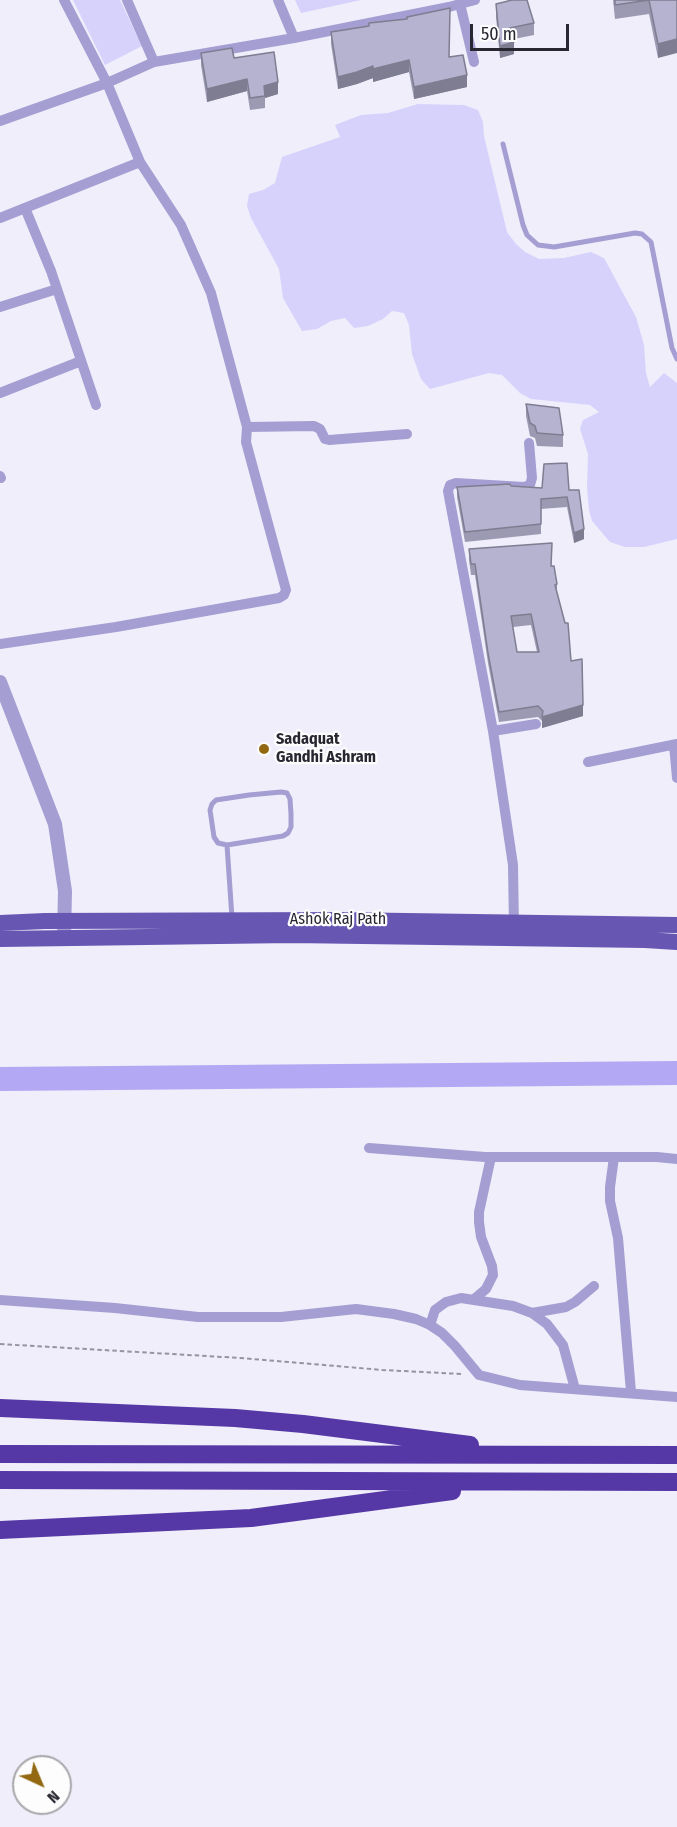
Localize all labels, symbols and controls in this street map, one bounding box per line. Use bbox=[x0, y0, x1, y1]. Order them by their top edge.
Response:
scale bar bbox=[473, 12, 572, 50]
text: 50 m bbox=[481, 23, 517, 45]
place label: Sadaquat Gandhi Ashram bbox=[276, 730, 376, 768]
marker: Sadaquat Gandhi Ashram bbox=[257, 742, 271, 756]
street label: Ashok Raj Path bbox=[290, 910, 386, 930]
north arrow bbox=[12, 1755, 72, 1815]
text: N bbox=[43, 1787, 64, 1807]

